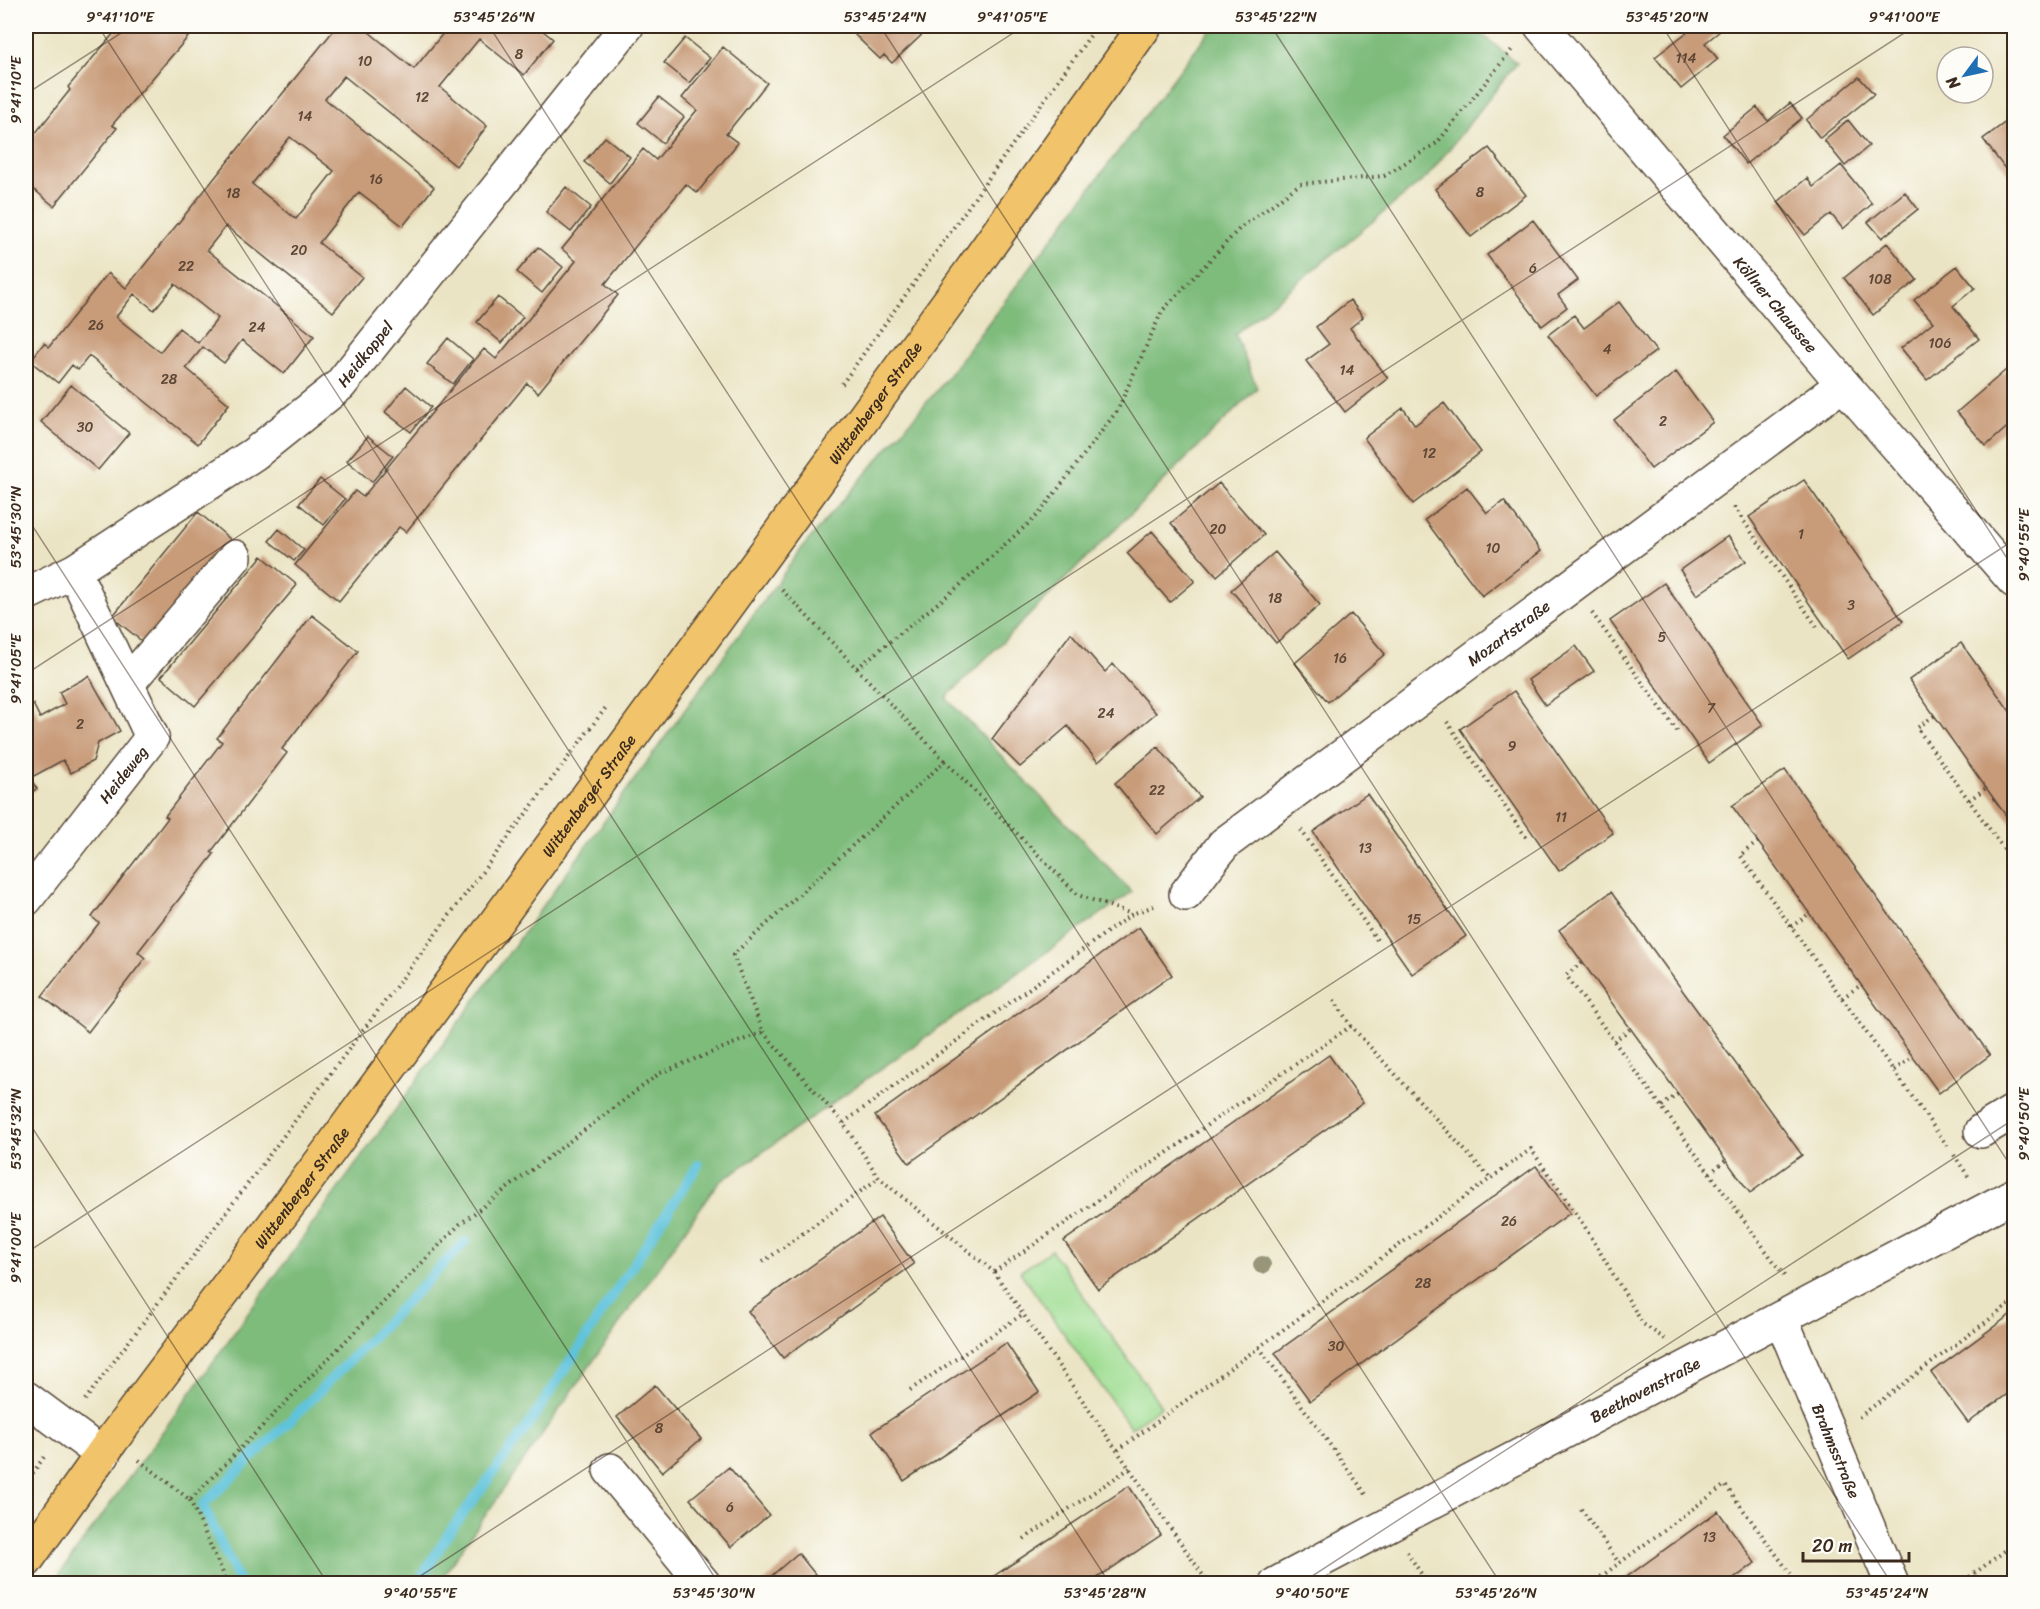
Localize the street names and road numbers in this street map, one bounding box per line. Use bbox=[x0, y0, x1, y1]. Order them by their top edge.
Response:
street label: Köllner Chaussee bbox=[1726, 249, 1826, 359]
street label: Heidkoppel bbox=[329, 314, 401, 394]
street label: Wittenberger Straße bbox=[820, 335, 930, 471]
street label: Mozartstraße bbox=[1460, 592, 1556, 674]
street label: Wittenberger Straße bbox=[533, 727, 643, 863]
street label: Heideweg bbox=[91, 739, 155, 810]
street label: Wittenberger Straße bbox=[246, 1120, 357, 1255]
street label: Beethovenstraße bbox=[1584, 1348, 1706, 1431]
street label: Brahmsstraße bbox=[1804, 1399, 1869, 1503]

